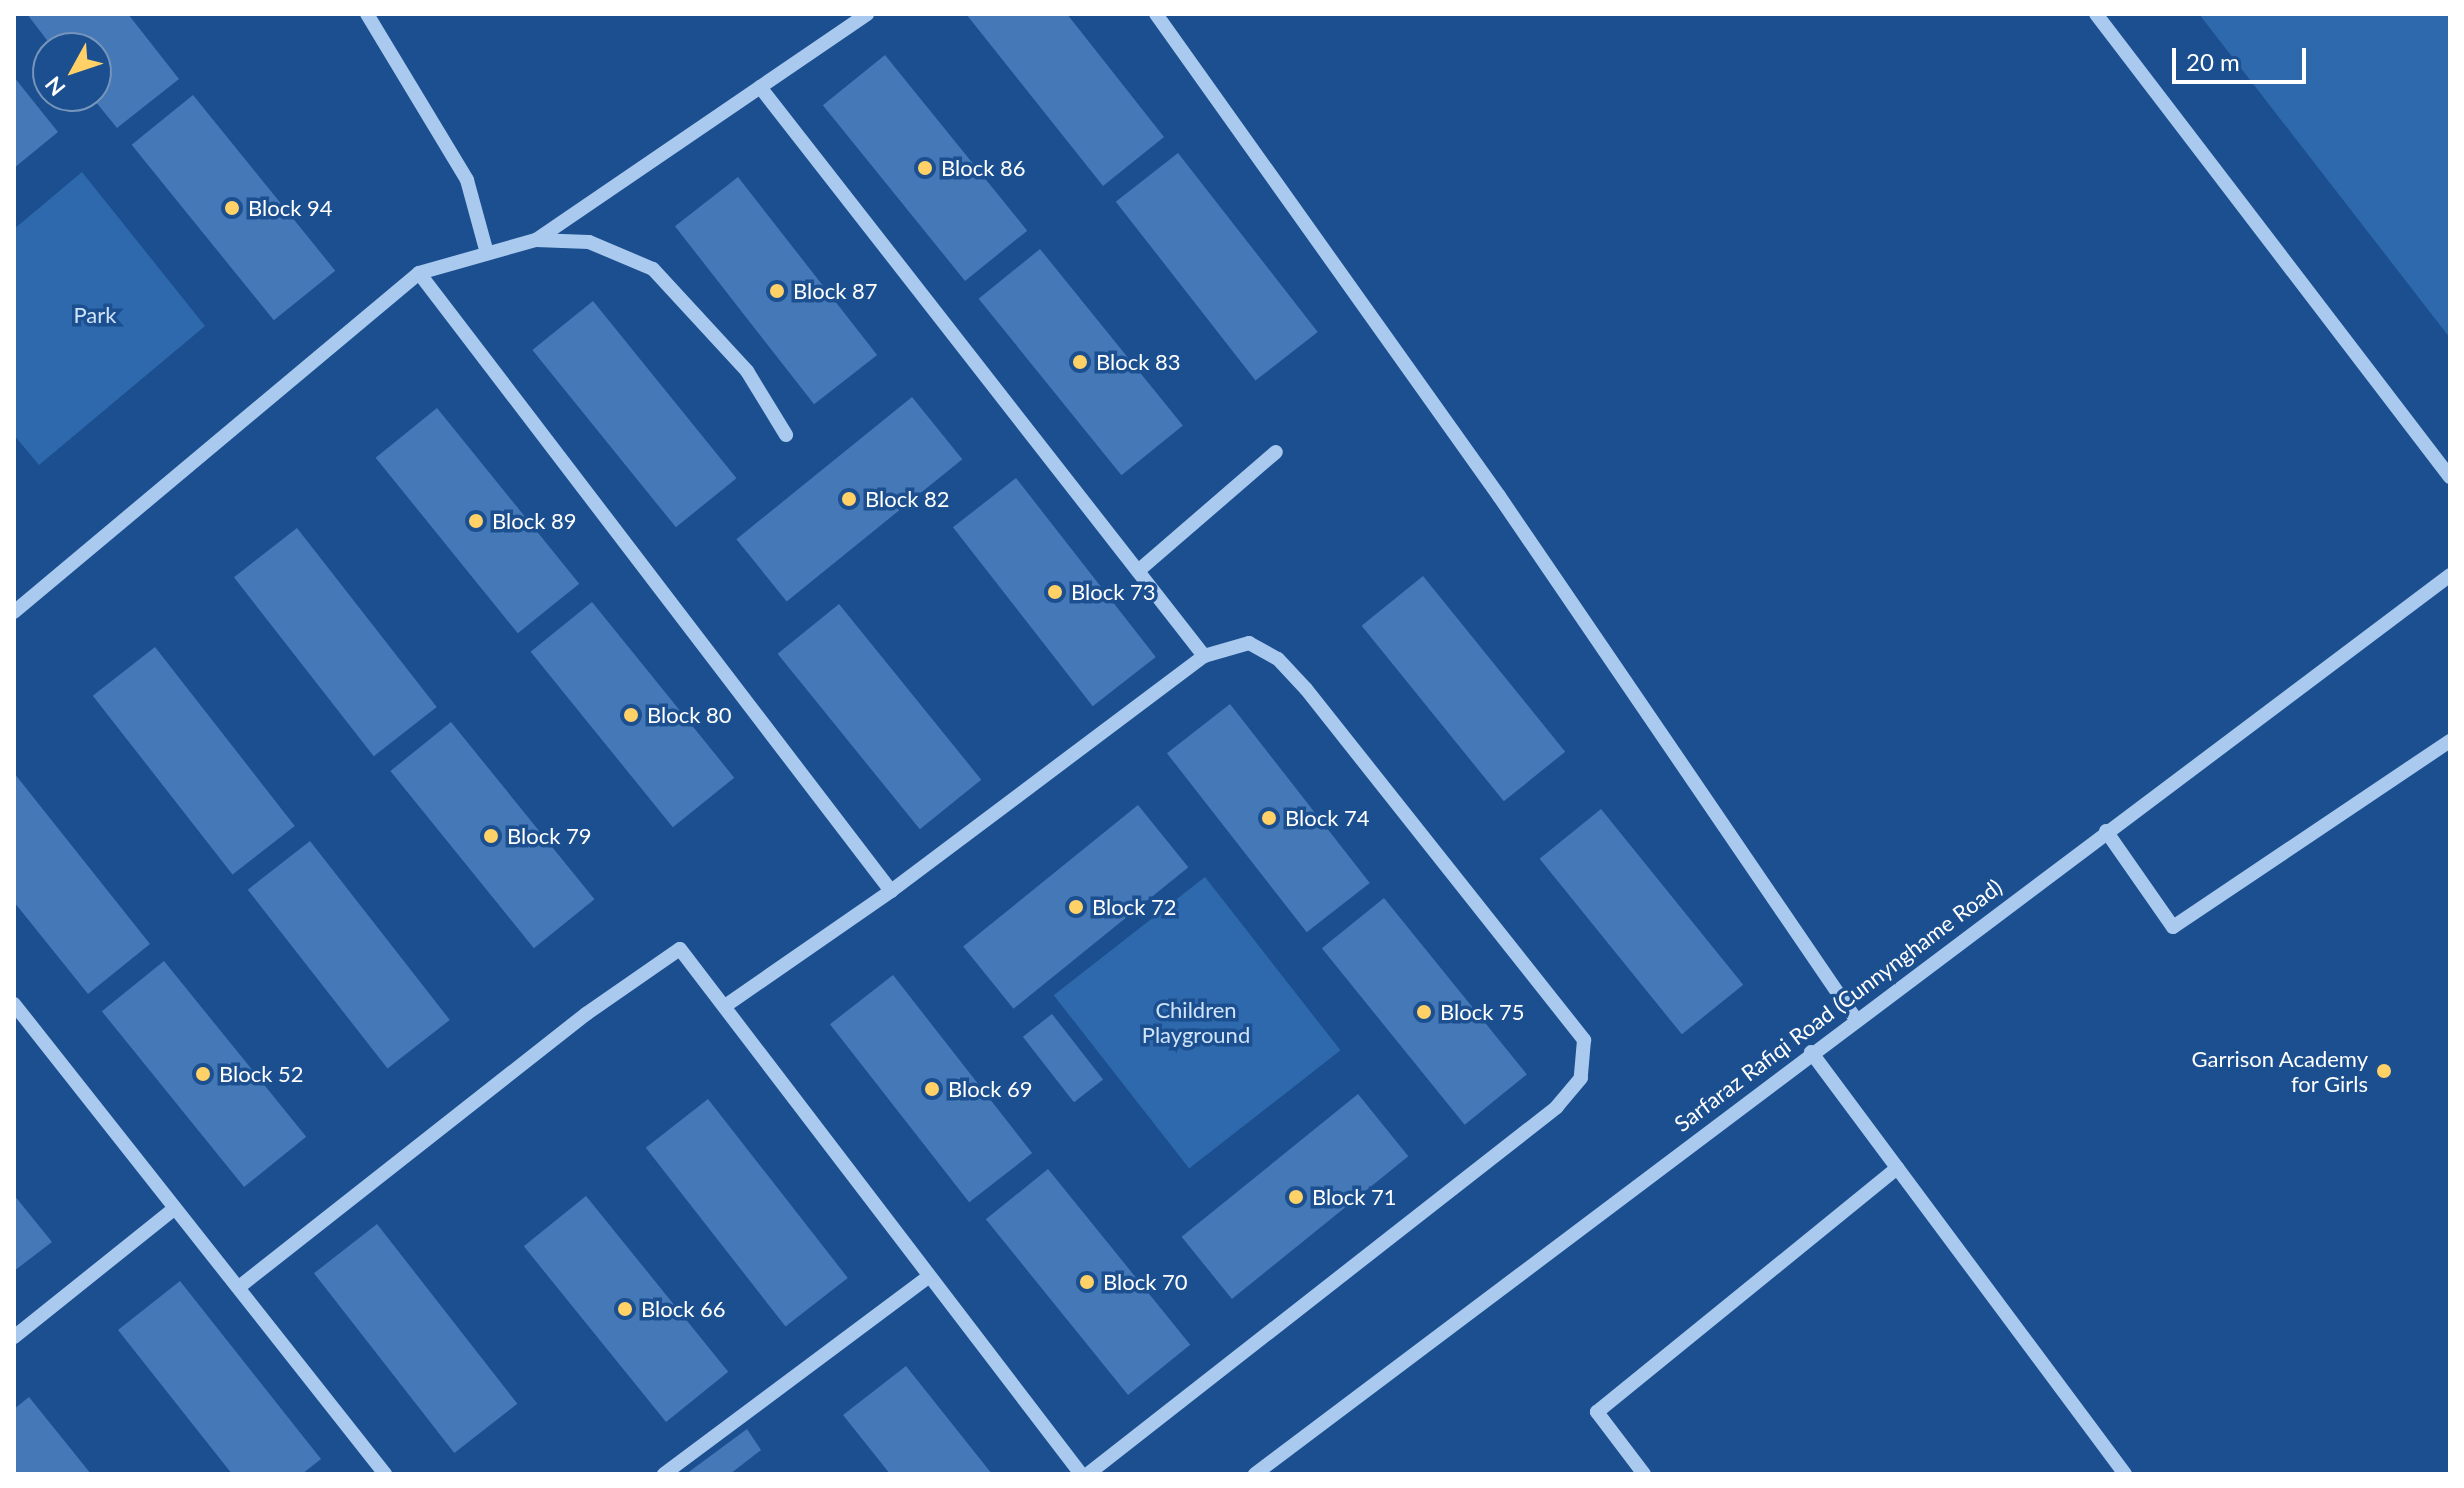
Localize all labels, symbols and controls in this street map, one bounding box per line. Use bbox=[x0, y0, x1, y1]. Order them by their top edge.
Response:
north arrow bbox=[32, 32, 112, 112]
scale bar bbox=[2176, 32, 2310, 82]
text: 20 m bbox=[2186, 47, 2240, 76]
text: N bbox=[39, 71, 71, 102]
place label: Block 86 bbox=[941, 155, 1026, 181]
marker: Block 86 bbox=[916, 159, 934, 177]
place label: Block 94 bbox=[248, 195, 333, 221]
marker: Block 94 bbox=[223, 199, 241, 217]
place label: Block 87 bbox=[793, 278, 878, 304]
marker: Block 87 bbox=[768, 282, 786, 300]
park label: Park bbox=[74, 302, 116, 328]
place label: Block 83 bbox=[1096, 349, 1181, 375]
marker: Block 83 bbox=[1071, 353, 1089, 371]
place label: Block 82 bbox=[865, 486, 950, 512]
marker: Block 82 bbox=[840, 490, 858, 508]
place label: Block 89 bbox=[492, 508, 577, 534]
marker: Block 89 bbox=[467, 512, 485, 530]
place label: Block 73 bbox=[1071, 579, 1156, 605]
marker: Block 73 bbox=[1046, 583, 1064, 601]
place label: Block 80 bbox=[647, 702, 732, 728]
marker: Block 80 bbox=[622, 706, 640, 724]
place label: Block 74 bbox=[1285, 805, 1370, 831]
marker: Block 74 bbox=[1260, 809, 1278, 827]
place label: Block 79 bbox=[507, 823, 592, 849]
marker: Block 79 bbox=[482, 827, 500, 845]
street label: Sarfaraz Rafiqi Road (Cunnynghame Road) bbox=[1669, 873, 2007, 1137]
place label: Block 72 bbox=[1092, 894, 1177, 920]
marker: Block 72 bbox=[1067, 898, 1085, 916]
park label: Children Playground bbox=[1142, 996, 1250, 1048]
place label: Block 75 bbox=[1440, 999, 1525, 1025]
marker: Block 75 bbox=[1415, 1003, 1433, 1021]
place label: Garrison Academy for Girls bbox=[2191, 1045, 2368, 1096]
place label: Block 52 bbox=[219, 1061, 304, 1087]
marker: Garrison Academy for Girls bbox=[2375, 1062, 2393, 1080]
marker: Block 52 bbox=[194, 1065, 212, 1083]
place label: Block 69 bbox=[948, 1076, 1033, 1102]
marker: Block 69 bbox=[923, 1080, 941, 1098]
place label: Block 71 bbox=[1312, 1184, 1397, 1210]
marker: Block 71 bbox=[1287, 1188, 1305, 1206]
place label: Block 70 bbox=[1103, 1269, 1188, 1295]
marker: Block 70 bbox=[1078, 1273, 1096, 1291]
place label: Block 66 bbox=[641, 1296, 726, 1322]
marker: Block 66 bbox=[616, 1300, 634, 1318]

